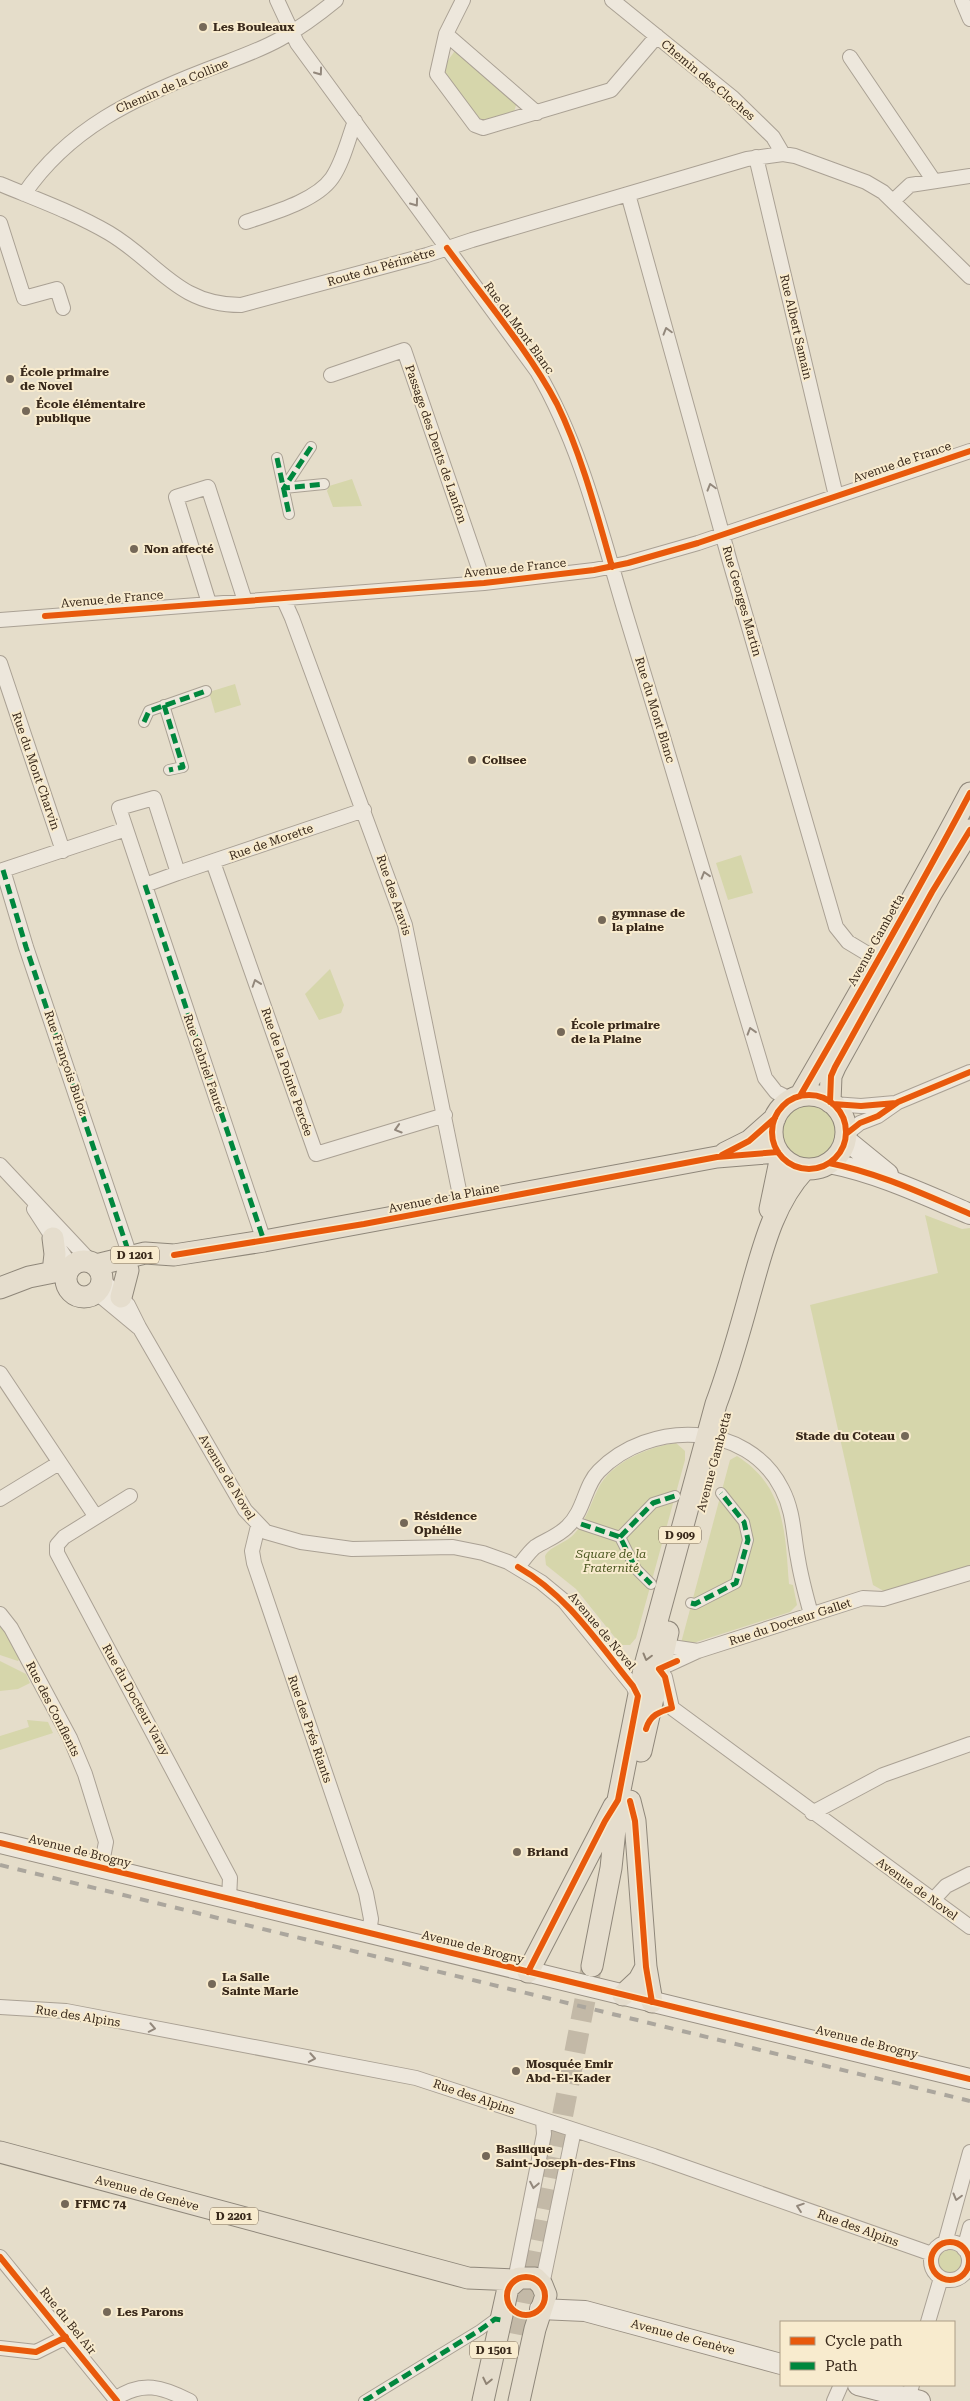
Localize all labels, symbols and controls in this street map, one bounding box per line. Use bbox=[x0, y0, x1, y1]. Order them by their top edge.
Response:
place label: Les Bouleaux bbox=[213, 20, 294, 34]
marker: Les Bouleaux bbox=[197, 21, 209, 33]
street label: Chemin des Cloches bbox=[658, 37, 758, 123]
street label: Chemin de la Colline bbox=[114, 56, 231, 116]
one-way arrow bbox=[313, 66, 322, 76]
one-way arrow bbox=[409, 197, 418, 207]
street label: Route du Périmètre bbox=[326, 245, 437, 289]
street label: Rue Albert Samain bbox=[777, 273, 815, 381]
street label: Rue du Mont Blanc bbox=[481, 279, 557, 377]
one-way arrow bbox=[662, 327, 673, 335]
street label: Passage des Dents de Lanfon bbox=[402, 363, 470, 525]
place label: École primaire de Novel bbox=[20, 365, 109, 393]
marker: École primaire de Novel bbox=[4, 373, 16, 385]
place label: École élémentaire publique bbox=[36, 397, 145, 425]
marker: École élémentaire publique bbox=[20, 405, 32, 417]
street label: Avenue de France bbox=[851, 439, 953, 485]
one-way arrow bbox=[706, 484, 716, 492]
place label: Non affecté bbox=[144, 542, 214, 556]
marker: Non affecté bbox=[128, 543, 140, 555]
street label: Rue Georges Martin bbox=[720, 544, 765, 658]
street label: Avenue de France bbox=[463, 556, 567, 580]
street label: Avenue de France bbox=[60, 588, 164, 610]
street label: Rue du Mont Blanc bbox=[632, 655, 678, 765]
street label: Rue du Mont Charvin bbox=[9, 710, 63, 832]
place label: Colisee bbox=[482, 753, 527, 767]
marker: Colisee bbox=[466, 754, 478, 766]
street label: Rue de Morette bbox=[227, 821, 315, 863]
street label: Rue des Aravis bbox=[374, 853, 414, 937]
one-way arrow bbox=[700, 872, 710, 880]
street label: Avenue Gambetta bbox=[845, 891, 907, 988]
place label: gymnase de la plaine bbox=[611, 906, 685, 934]
marker: gymnase de la plaine bbox=[596, 914, 608, 926]
one-way arrow bbox=[251, 979, 261, 988]
street label: Rue de la Pointe Percée bbox=[258, 1006, 316, 1138]
street label: Rue François Buloz bbox=[41, 1009, 91, 1118]
street label: Rue Gabriel Fauré bbox=[181, 1012, 227, 1114]
place label: École primaire de la Plaine bbox=[571, 1018, 660, 1046]
marker: École primaire de la Plaine bbox=[555, 1026, 567, 1038]
one-way arrow bbox=[747, 1027, 757, 1035]
one-way arrow bbox=[394, 1124, 403, 1134]
street label: Avenue de la Plaine bbox=[387, 1180, 501, 1216]
road number: D 1201 bbox=[111, 1246, 159, 1264]
street label: Avenue Gambetta bbox=[694, 1410, 734, 1513]
place label: Stade du Coteau bbox=[796, 1429, 895, 1443]
marker: Stade du Coteau bbox=[899, 1430, 911, 1442]
street label: Avenue de Novel bbox=[196, 1432, 258, 1522]
place label: Résidence Ophélie bbox=[414, 1509, 477, 1537]
marker: Résidence Ophélie bbox=[398, 1517, 410, 1529]
road number: D 909 bbox=[659, 1526, 701, 1544]
park label: Square de la Fraternité bbox=[575, 1547, 646, 1575]
street label: Avenue de Novel bbox=[566, 1589, 639, 1673]
street label: Rue du Docteur Gallet bbox=[727, 1595, 853, 1648]
street label: Rue du Docteur Varay bbox=[99, 1642, 173, 1759]
one-way arrow bbox=[642, 1653, 653, 1661]
street label: Rue des Conflents bbox=[23, 1659, 83, 1759]
street label: Rue des Prés Riants bbox=[285, 1673, 335, 1785]
street label: Avenue de Brogny bbox=[27, 1831, 134, 1871]
place label: Briand bbox=[527, 1845, 568, 1859]
marker: Briand bbox=[511, 1846, 523, 1858]
street label: Avenue de Novel bbox=[874, 1855, 961, 1923]
street label: Avenue de Brogny bbox=[420, 1927, 527, 1967]
place label: La Salle Sainte Marie bbox=[222, 1970, 299, 1998]
marker: La Salle Sainte Marie bbox=[206, 1978, 218, 1990]
street label: Rue des Alpins bbox=[35, 2002, 122, 2030]
one-way arrow bbox=[148, 2022, 156, 2033]
street label: Avenue de Brogny bbox=[814, 2022, 921, 2062]
one-way arrow bbox=[307, 2053, 316, 2063]
place label: Mosquée Emir Abd-El-Kader bbox=[526, 2057, 614, 2085]
marker: Mosquée Emir Abd-El-Kader bbox=[510, 2065, 522, 2077]
street label: Rue des Alpins bbox=[431, 2076, 517, 2118]
place label: Basilique Saint-Joseph-des-Fins bbox=[496, 2142, 635, 2170]
marker: Basilique Saint-Joseph-des-Fins bbox=[480, 2150, 492, 2162]
street label: Avenue de Genève bbox=[93, 2172, 201, 2214]
one-way arrow bbox=[529, 2181, 540, 2190]
one-way arrow bbox=[953, 2193, 963, 2201]
place label: FFMC 74 bbox=[75, 2197, 127, 2211]
marker: FFMC 74 bbox=[59, 2198, 71, 2210]
one-way arrow bbox=[796, 2203, 805, 2213]
street label: Rue des Alpins bbox=[815, 2207, 901, 2249]
road number: D 2201 bbox=[210, 2208, 258, 2224]
street label: Rue du Bel Air bbox=[37, 2285, 99, 2357]
place label: Les Parons bbox=[117, 2305, 184, 2319]
marker: Les Parons bbox=[101, 2306, 113, 2318]
street label: Avenue de Genève bbox=[629, 2316, 737, 2358]
legend bbox=[780, 2321, 955, 2386]
text: Cycle path bbox=[825, 2332, 903, 2350]
road number: D 1501 bbox=[470, 2342, 518, 2358]
text: Path bbox=[825, 2357, 858, 2375]
one-way arrow bbox=[483, 2377, 493, 2386]

